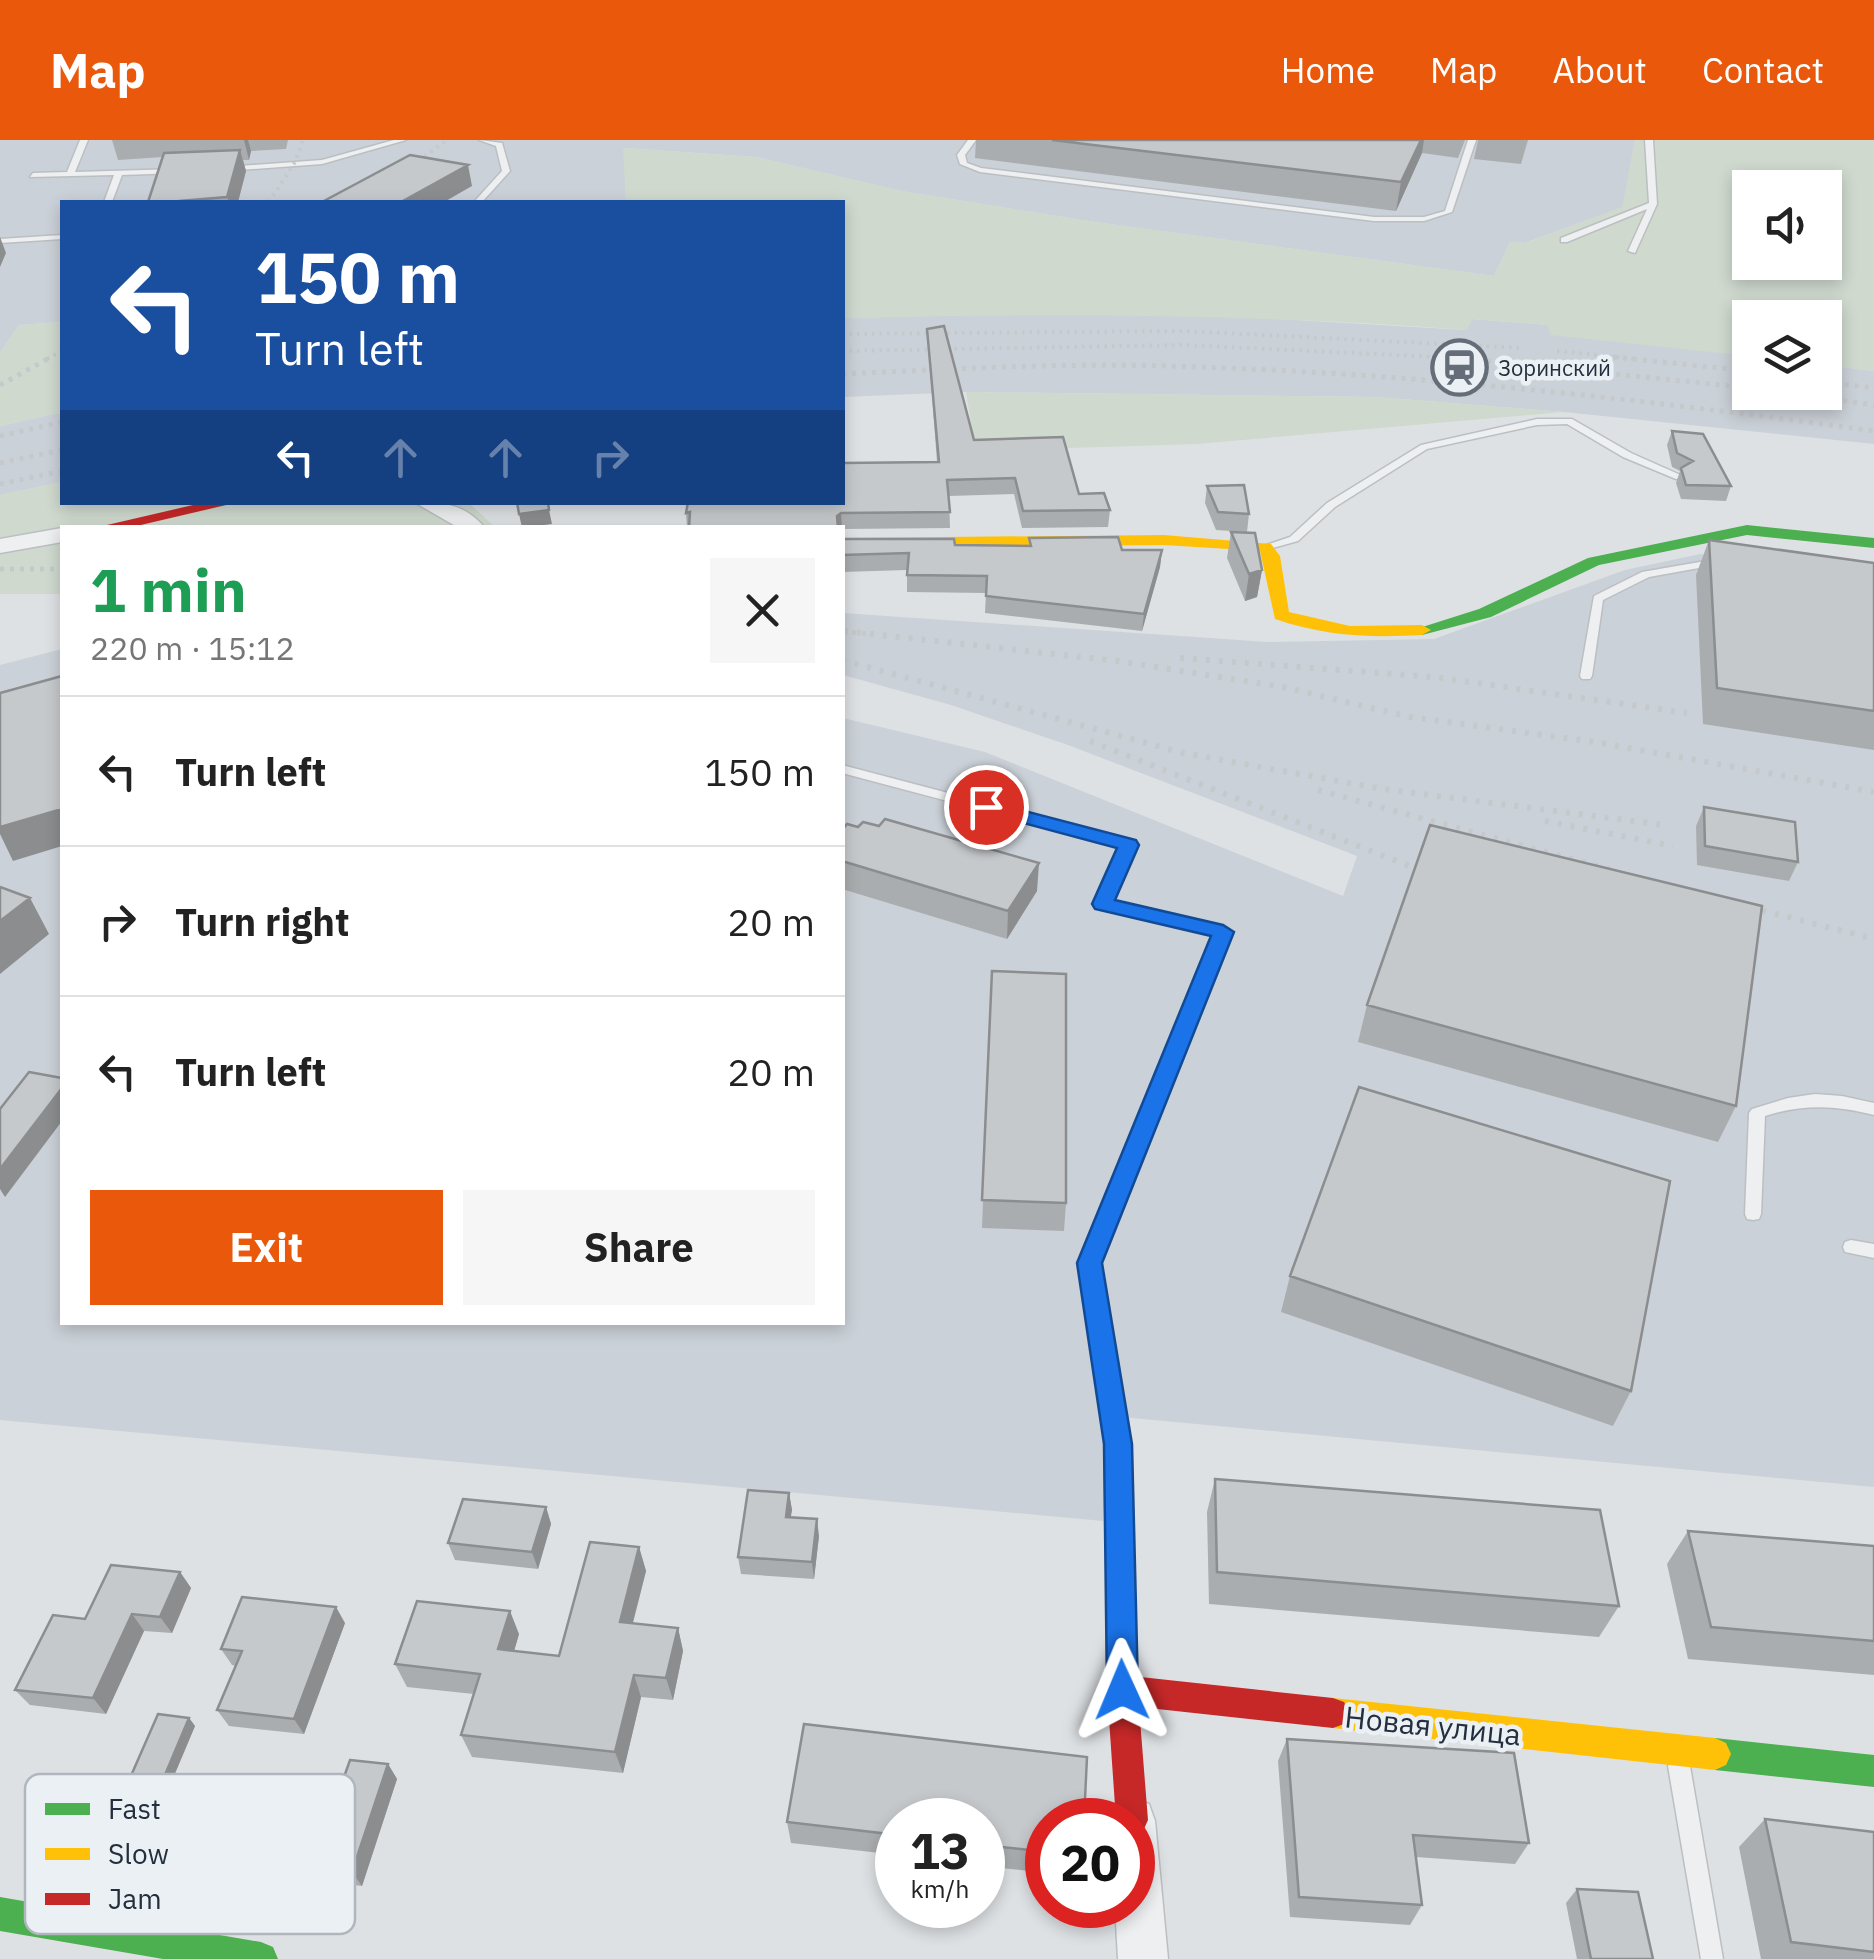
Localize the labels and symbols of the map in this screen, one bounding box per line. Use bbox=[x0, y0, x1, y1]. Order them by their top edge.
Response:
station icon: Зоринский bbox=[1429, 337, 1489, 397]
place label: Зоринский bbox=[1498, 353, 1611, 382]
pin bbox=[944, 765, 1029, 850]
position arrow bbox=[1070, 1638, 1174, 1742]
street label: Новая улица bbox=[1343, 1696, 1523, 1754]
legend bbox=[25, 1774, 355, 1934]
text: Fast bbox=[108, 1790, 161, 1827]
speed limit sign: 20 bbox=[1025, 1798, 1155, 1928]
text: Slow bbox=[108, 1835, 169, 1872]
text: Jam bbox=[108, 1880, 162, 1917]

